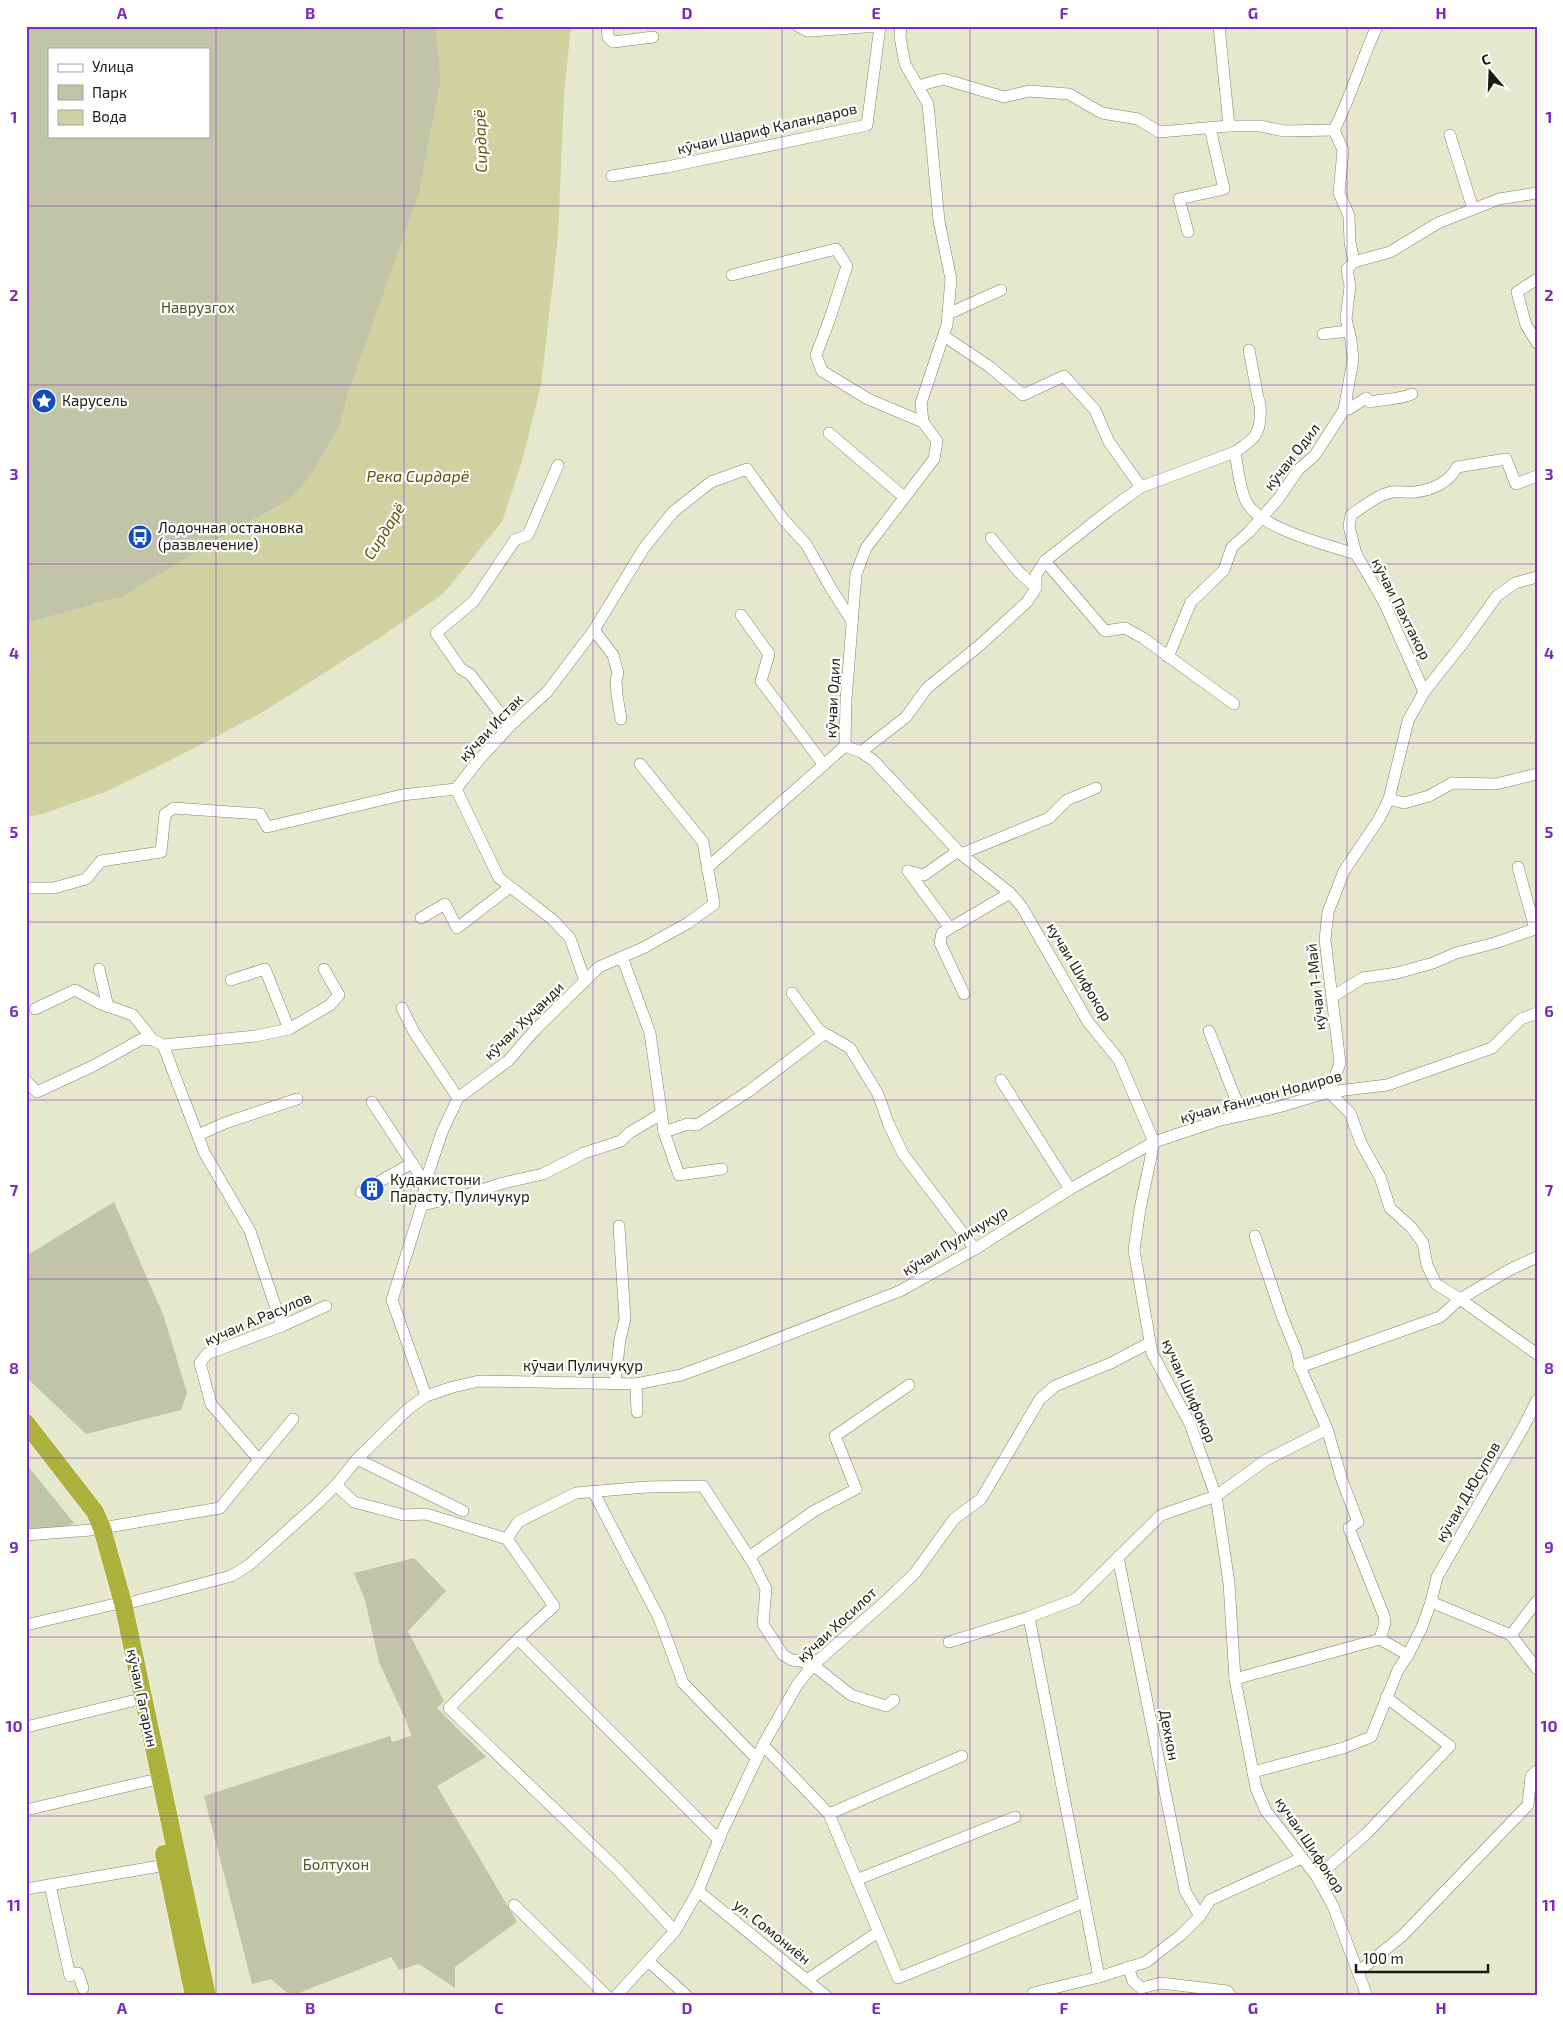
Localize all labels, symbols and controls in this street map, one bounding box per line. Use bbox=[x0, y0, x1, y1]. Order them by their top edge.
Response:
text: A bbox=[117, 3, 128, 22]
text: B bbox=[305, 3, 315, 22]
text: C bbox=[494, 3, 504, 22]
text: D bbox=[682, 3, 693, 22]
text: E bbox=[871, 3, 881, 22]
text: F bbox=[1060, 3, 1069, 22]
text: G bbox=[1248, 3, 1258, 22]
text: H bbox=[1435, 3, 1447, 22]
legend bbox=[48, 48, 210, 138]
north arrow bbox=[1466, 48, 1516, 98]
text: С bbox=[1479, 50, 1492, 69]
text: Улица bbox=[92, 57, 134, 75]
text: Парк bbox=[92, 83, 127, 101]
street label: кӯчаи Шариф Қаландаров bbox=[675, 99, 859, 158]
text: 1 bbox=[11, 107, 17, 126]
text: Вода bbox=[92, 107, 127, 125]
text: 1 bbox=[1546, 107, 1552, 126]
water label: Сирдарё bbox=[469, 109, 490, 173]
text: 2 bbox=[9, 285, 19, 304]
text: 2 bbox=[1544, 285, 1554, 304]
park label: Наврузгох bbox=[161, 298, 235, 317]
place icon: Карусель bbox=[31, 388, 57, 414]
place label: Карусель bbox=[62, 391, 128, 410]
street label: кӯчаи Одил bbox=[1259, 419, 1324, 494]
text: 3 bbox=[9, 464, 19, 483]
text: 3 bbox=[1544, 464, 1554, 483]
water label: Река Сирдарё bbox=[367, 466, 470, 485]
water label: Сирдарё bbox=[359, 498, 409, 563]
place label: Лодочная остановка (развлечение) bbox=[158, 518, 303, 553]
bus stop icon: Лодочная остановка (развлечение) bbox=[127, 524, 153, 550]
street label: кӯчаи Пахтакор bbox=[1368, 555, 1435, 663]
text: 4 bbox=[9, 643, 19, 662]
text: 4 bbox=[1544, 643, 1554, 662]
street label: кӯчаи Одил bbox=[821, 657, 844, 739]
street label: кӯчаи Истак bbox=[454, 690, 527, 766]
text: 5 bbox=[10, 822, 19, 841]
text: 5 bbox=[1545, 822, 1554, 841]
street label: кучаи Шифокор bbox=[1042, 919, 1116, 1025]
street label: кӯчаи 1-Май bbox=[1301, 943, 1330, 1032]
street label: кӯчаи Хуҷанди bbox=[480, 978, 568, 1064]
text: 6 bbox=[9, 1001, 19, 1020]
text: 6 bbox=[1544, 1001, 1554, 1020]
street label: кӯчаи Ғаниҷон Нодиров bbox=[1178, 1066, 1344, 1127]
place label: Кудакистони Парасту, Пуличукур bbox=[390, 1170, 530, 1206]
building icon: Кудакистони Парасту, Пуличукур bbox=[359, 1176, 385, 1202]
text: 7 bbox=[10, 1180, 19, 1199]
text: 7 bbox=[1545, 1180, 1554, 1199]
street label: кӯчаи Пуличуқур bbox=[898, 1201, 1011, 1280]
street label: кучаи А.Расулов bbox=[201, 1287, 314, 1350]
street label: кучаи Шифокор bbox=[1158, 1336, 1221, 1446]
street label: кӯчаи Пуличуқур bbox=[523, 1356, 643, 1375]
text: 8 bbox=[9, 1358, 19, 1377]
text: 8 bbox=[1544, 1358, 1554, 1377]
street label: кӯчаи Д.Юсупов bbox=[1431, 1438, 1504, 1545]
text: 9 bbox=[9, 1537, 19, 1556]
text: 9 bbox=[1544, 1537, 1554, 1556]
street label: кӯчаи Хосилот bbox=[793, 1583, 881, 1667]
street label: кӯчаи Гагарин bbox=[123, 1647, 162, 1749]
street label: Дехкон bbox=[1156, 1708, 1184, 1762]
text: 10 bbox=[5, 1716, 23, 1735]
text: 10 bbox=[1540, 1716, 1558, 1735]
street label: кучаи Шифокор bbox=[1271, 1793, 1350, 1896]
park label: Болтухон bbox=[303, 1855, 369, 1874]
text: 11 bbox=[7, 1895, 21, 1914]
street label: ул. Сомониён bbox=[730, 1895, 815, 1969]
text: 11 bbox=[1542, 1895, 1556, 1914]
scale bar bbox=[1356, 1942, 1488, 1974]
text: 100 m bbox=[1363, 1949, 1404, 1967]
text: A bbox=[117, 1998, 128, 2017]
text: B bbox=[305, 1998, 315, 2017]
text: C bbox=[494, 1998, 504, 2017]
text: D bbox=[682, 1998, 693, 2017]
text: E bbox=[871, 1998, 881, 2017]
text: F bbox=[1060, 1998, 1069, 2017]
text: G bbox=[1248, 1998, 1258, 2017]
text: H bbox=[1435, 1998, 1447, 2017]

